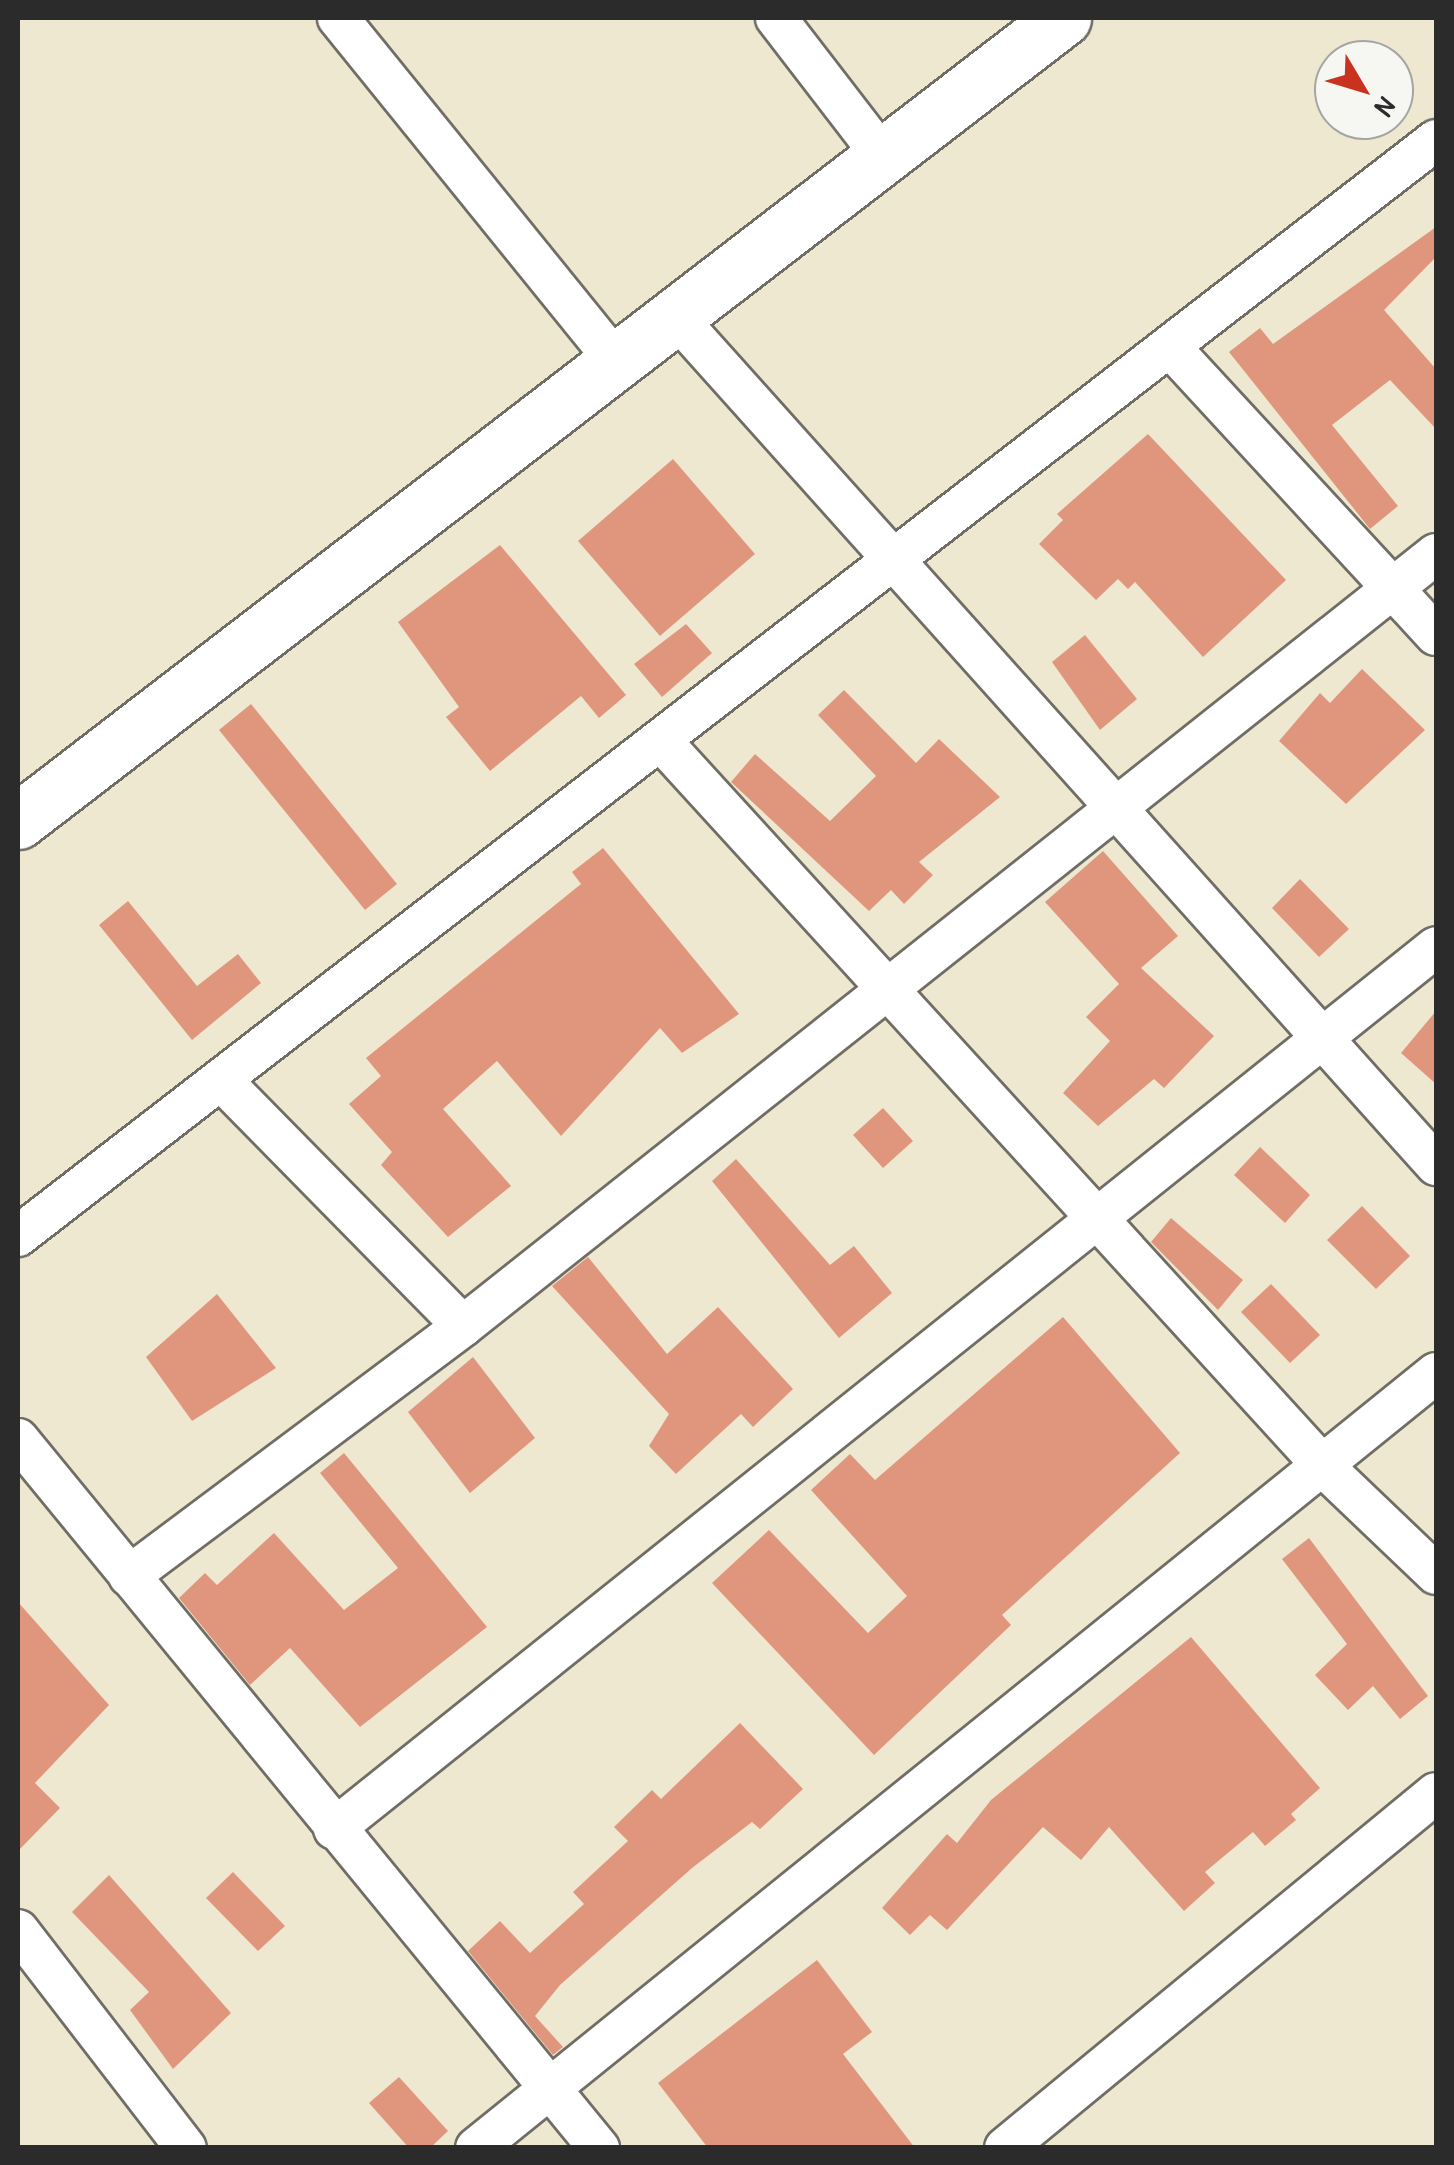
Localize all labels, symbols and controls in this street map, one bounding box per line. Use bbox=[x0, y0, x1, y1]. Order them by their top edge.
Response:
north arrow bbox=[1314, 40, 1414, 140]
text: N bbox=[1367, 90, 1406, 125]

